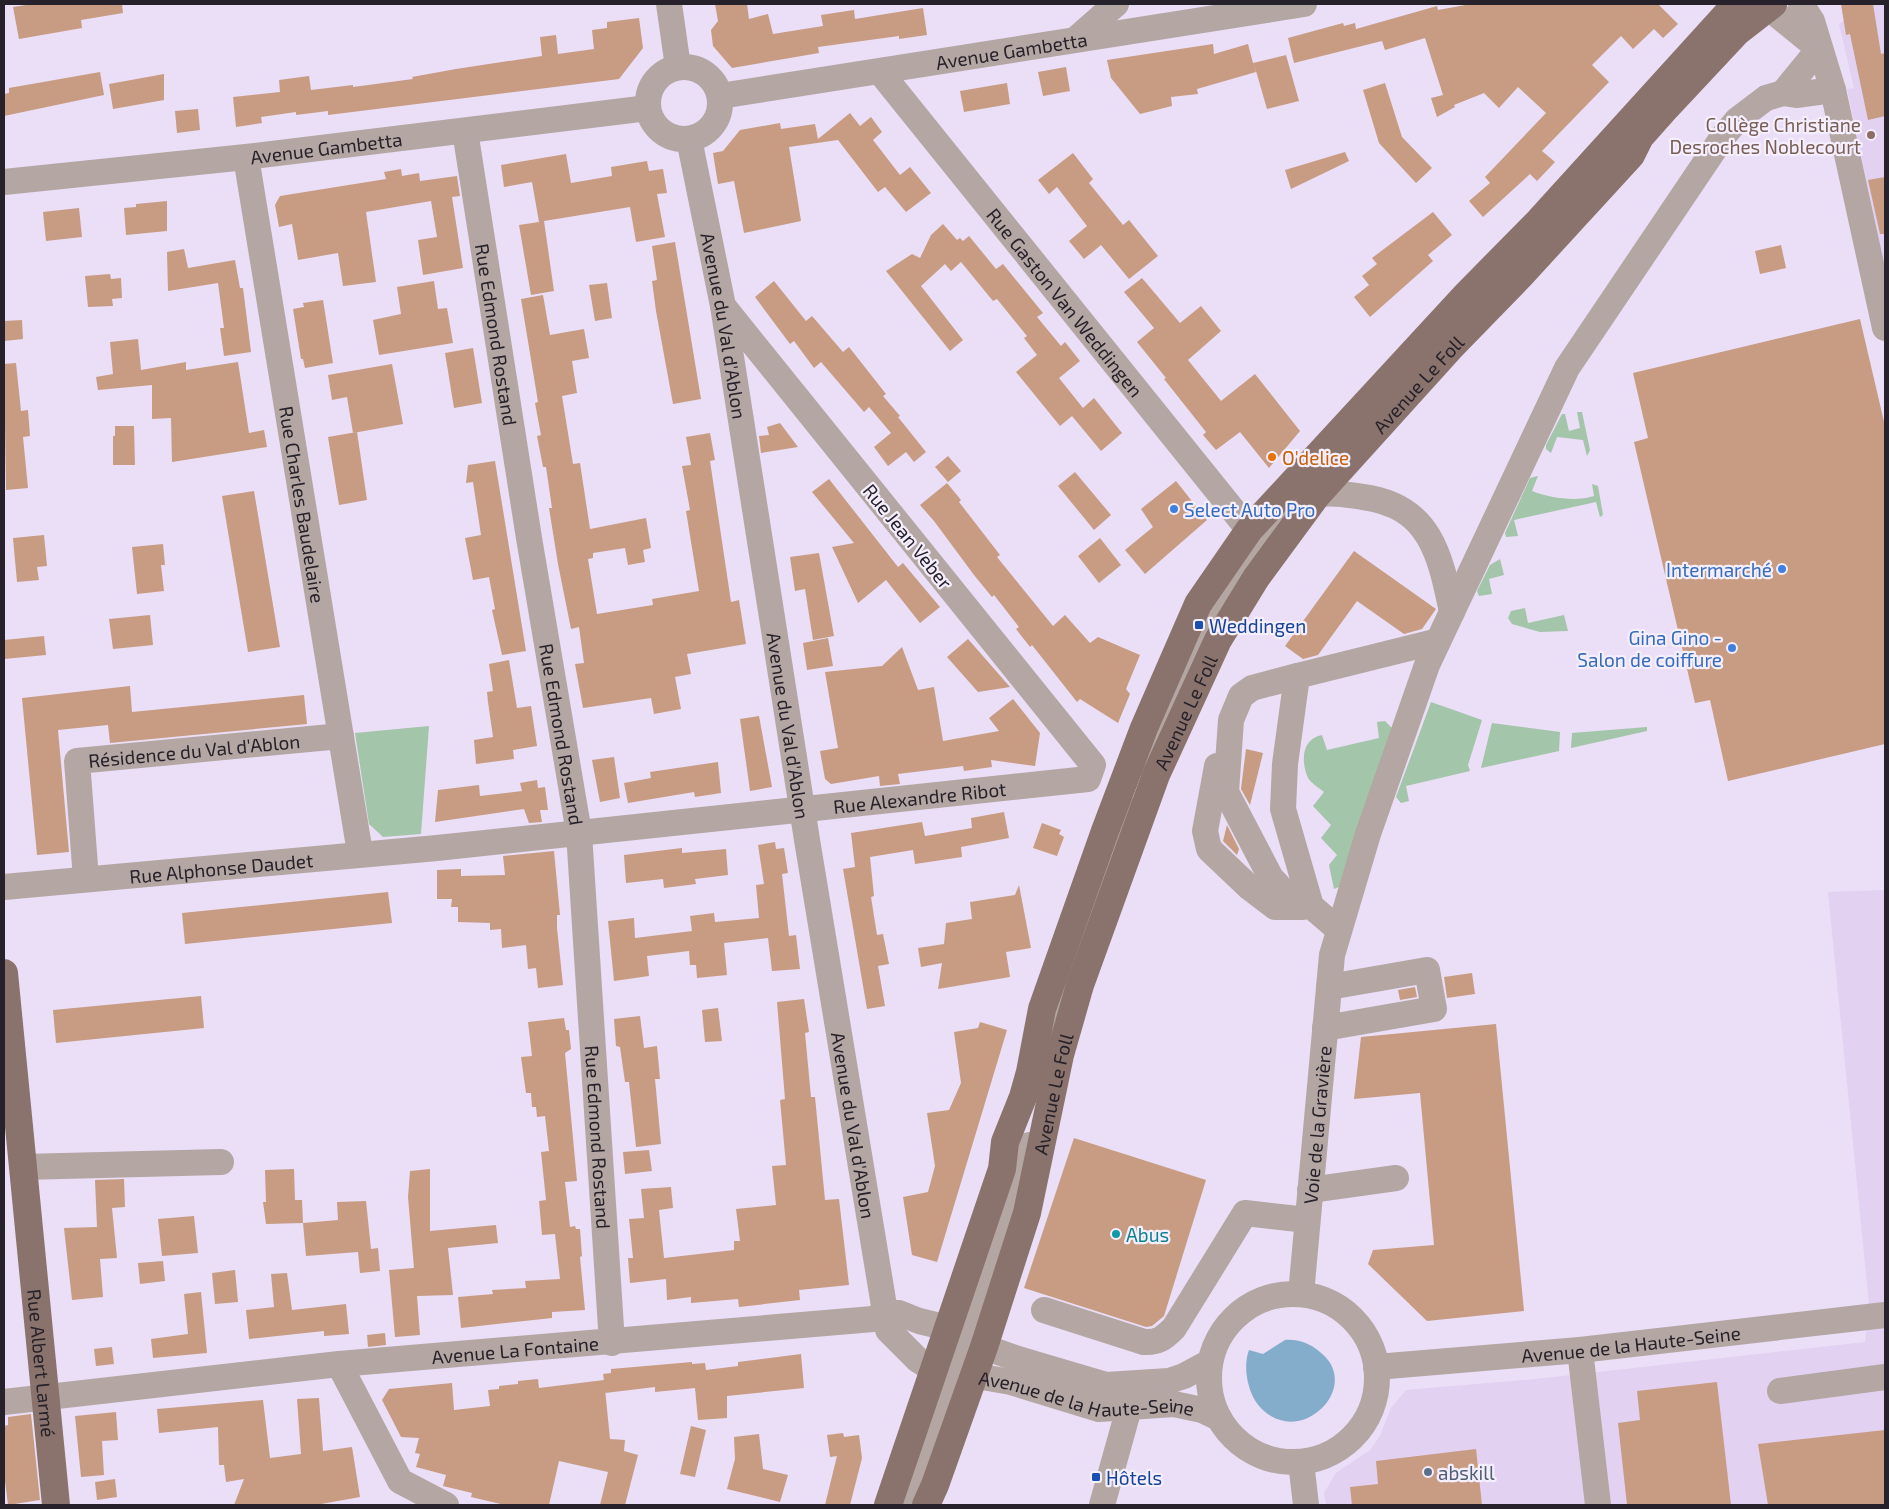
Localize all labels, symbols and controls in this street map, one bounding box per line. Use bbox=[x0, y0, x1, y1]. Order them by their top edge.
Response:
street label: Avenue Gambetta bbox=[934, 27, 1089, 73]
place label: Collège Christiane Desroches Noblecourt bbox=[1669, 113, 1861, 158]
street label: Avenue Gambetta bbox=[249, 127, 403, 168]
marker: Collège Christiane Desroches Noblecourt bbox=[1865, 129, 1877, 141]
street label: Rue Gaston Van Weddingen bbox=[983, 203, 1148, 401]
street label: Avenue du Val d'Ablon bbox=[697, 230, 752, 420]
street label: Rue Edmond Rostand bbox=[471, 242, 523, 427]
street label: Avenue Le Foll bbox=[1367, 330, 1468, 437]
street label: Rue Charles Baudelaire bbox=[275, 404, 330, 605]
place label: O'delice bbox=[1282, 446, 1349, 469]
marker: O'delice bbox=[1266, 451, 1278, 463]
street label: Rue Jean Veber bbox=[859, 479, 958, 593]
place label: Select Auto Pro bbox=[1184, 498, 1315, 521]
marker: Select Auto Pro bbox=[1168, 503, 1180, 515]
place label: Intermarché bbox=[1666, 558, 1772, 581]
marker: Intermarché bbox=[1776, 563, 1788, 575]
place label: Weddingen bbox=[1209, 614, 1306, 637]
marker: Weddingen bbox=[1193, 619, 1205, 631]
place label: Gina Gino - Salon de coiffure bbox=[1577, 626, 1722, 671]
street label: Avenue du Val d'Ablon bbox=[763, 630, 815, 820]
street label: Rue Edmond Rostand bbox=[536, 642, 589, 827]
marker: Gina Gino - Salon de coiffure bbox=[1726, 642, 1738, 654]
street label: Avenue Le Foll bbox=[1149, 650, 1221, 773]
street label: Résidence du Val d'Ablon bbox=[87, 728, 301, 771]
street label: Rue Alexandre Ribot bbox=[832, 776, 1007, 817]
street label: Rue Alphonse Daudet bbox=[128, 848, 314, 887]
street label: Avenue du Val d'Ablon bbox=[827, 1030, 881, 1220]
street label: Avenue Le Foll bbox=[1028, 1030, 1077, 1157]
street label: Voie de la Gravière bbox=[1298, 1044, 1335, 1205]
street label: Rue Edmond Rostand bbox=[581, 1045, 616, 1230]
place label: Abus bbox=[1126, 1223, 1169, 1246]
marker: Abus bbox=[1110, 1228, 1122, 1240]
street label: Rue Albert Larmé bbox=[23, 1288, 61, 1438]
street label: Avenue de la Haute-Seine bbox=[1520, 1320, 1742, 1366]
street label: Avenue La Fontaine bbox=[431, 1331, 600, 1368]
street label: Avenue de la Haute-Seine bbox=[977, 1365, 1197, 1421]
place label: abskill bbox=[1438, 1461, 1495, 1484]
place label: Hôtels bbox=[1106, 1466, 1162, 1489]
marker: abskill bbox=[1422, 1466, 1434, 1478]
marker: Hôtels bbox=[1090, 1471, 1102, 1483]

